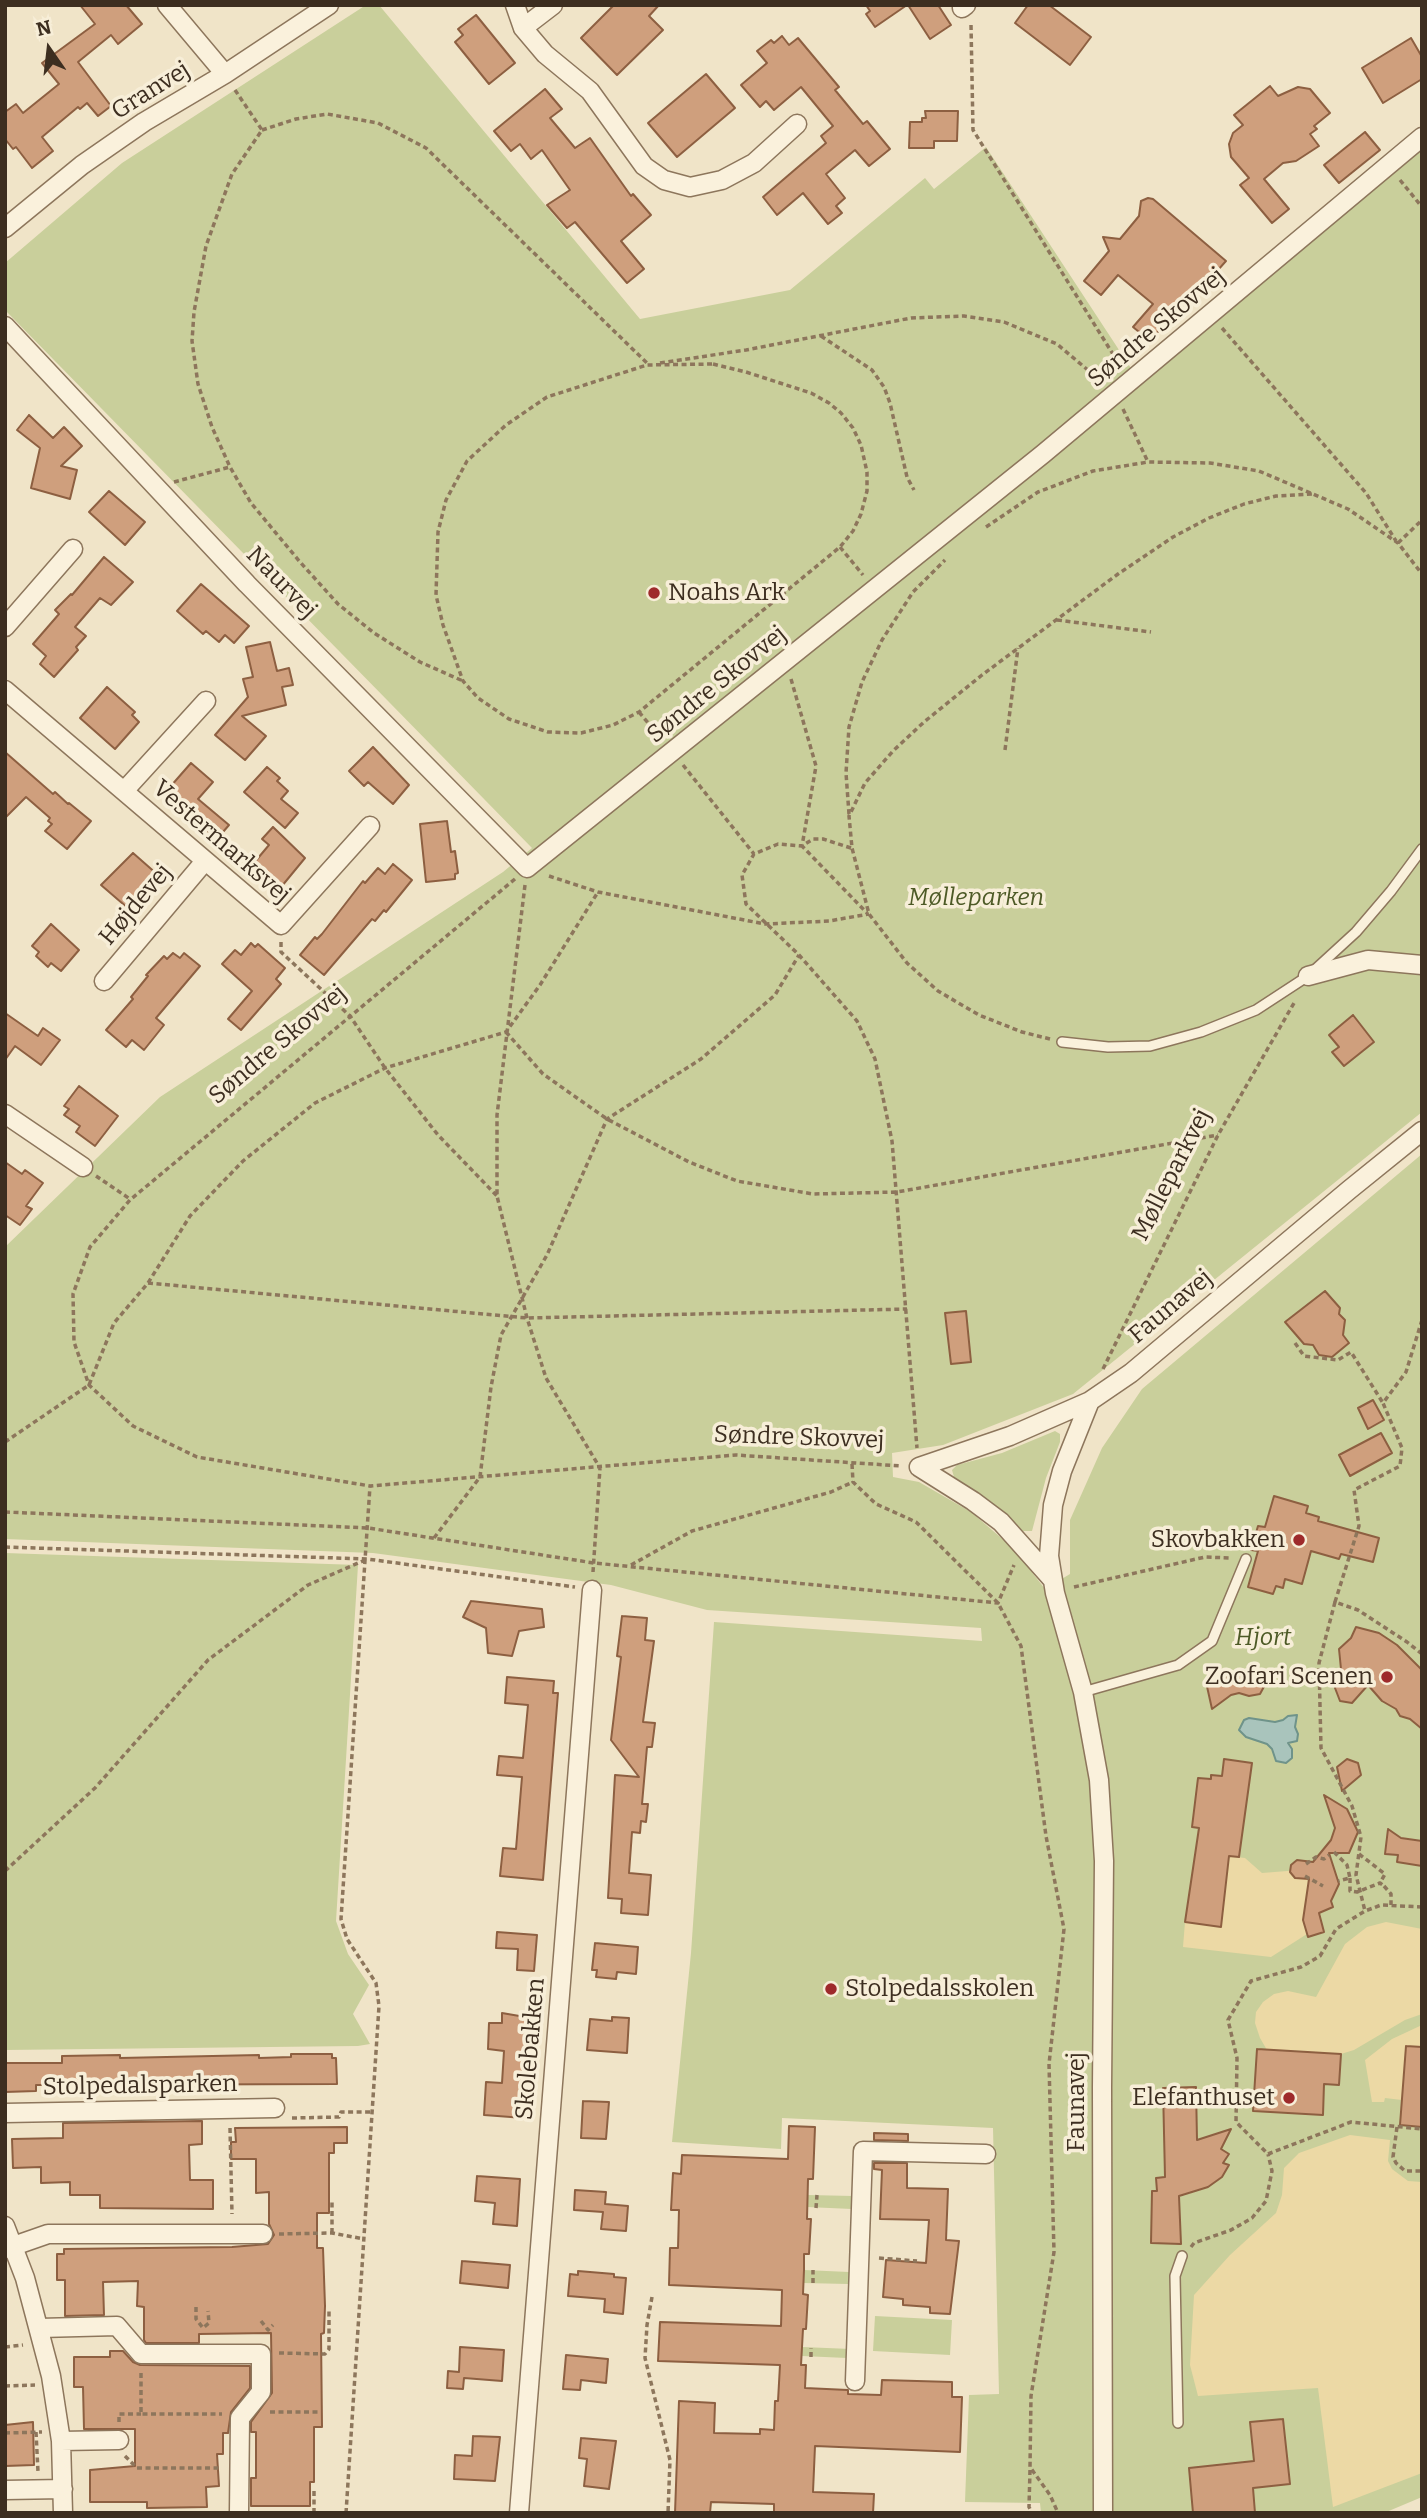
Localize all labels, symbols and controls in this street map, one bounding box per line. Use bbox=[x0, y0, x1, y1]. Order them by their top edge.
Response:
north arrow bbox=[14, 14, 84, 84]
text: N bbox=[34, 15, 54, 41]
street label: Granvej bbox=[107, 56, 195, 126]
street label: Søndre Skovvej bbox=[1082, 262, 1232, 394]
street label: Naurvej bbox=[240, 541, 322, 625]
place label: Noahs Ark bbox=[668, 579, 785, 607]
marker: Noahs Ark bbox=[646, 585, 662, 601]
street label: Søndre Skovvej bbox=[642, 620, 792, 750]
street label: Vestermarksvej bbox=[146, 774, 296, 910]
street label: Højdevej bbox=[94, 858, 178, 952]
park label: Mølleparken bbox=[908, 884, 1044, 912]
street label: Søndre Skovvej bbox=[203, 979, 353, 1111]
street label: Mølleparkvej bbox=[1126, 1104, 1218, 1246]
street label: Faunavej bbox=[1123, 1264, 1219, 1350]
street label: Søndre Skovvej bbox=[713, 1421, 885, 1455]
place label: Skovbakken bbox=[1151, 1526, 1285, 1554]
marker: Skovbakken bbox=[1291, 1532, 1307, 1548]
park label: Hjort bbox=[1235, 1624, 1291, 1652]
place label: Zoofari Scenen bbox=[1205, 1663, 1373, 1691]
marker: Zoofari Scenen bbox=[1379, 1669, 1395, 1685]
place label: Stolpedalsskolen bbox=[845, 1975, 1034, 2003]
street label: Skolebakken bbox=[510, 1977, 552, 2121]
marker: Stolpedalsskolen bbox=[823, 1981, 839, 1997]
street label: Faunavej bbox=[1063, 2052, 1091, 2152]
street label: Stolpedalsparken bbox=[42, 2070, 238, 2102]
place label: Elefanthuset bbox=[1132, 2084, 1275, 2112]
marker: Elefanthuset bbox=[1281, 2090, 1297, 2106]

